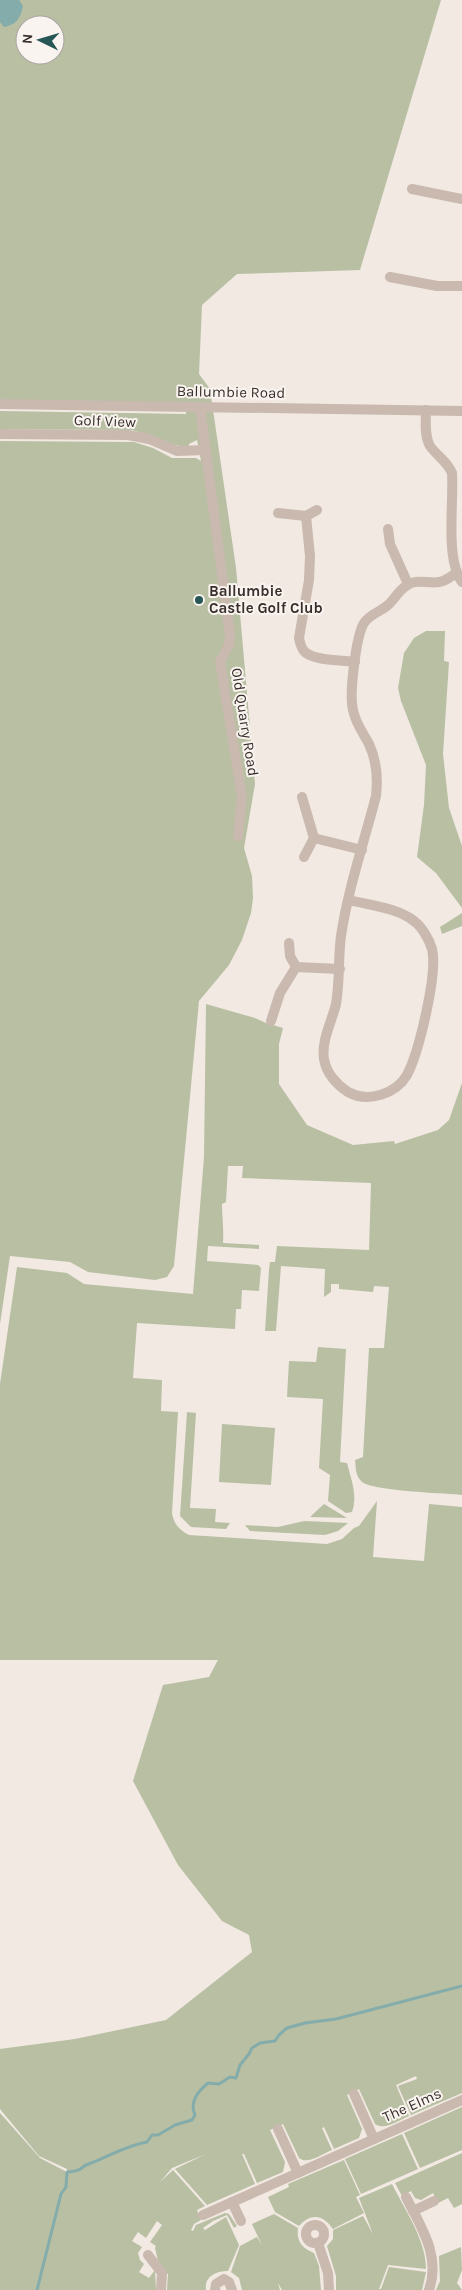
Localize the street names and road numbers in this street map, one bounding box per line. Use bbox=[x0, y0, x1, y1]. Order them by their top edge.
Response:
street label: Ballumbie Road bbox=[177, 382, 285, 402]
street label: Golf View bbox=[74, 411, 137, 431]
street label: Old Quarry Road bbox=[228, 667, 262, 777]
street label: The Elms bbox=[380, 2084, 444, 2126]

